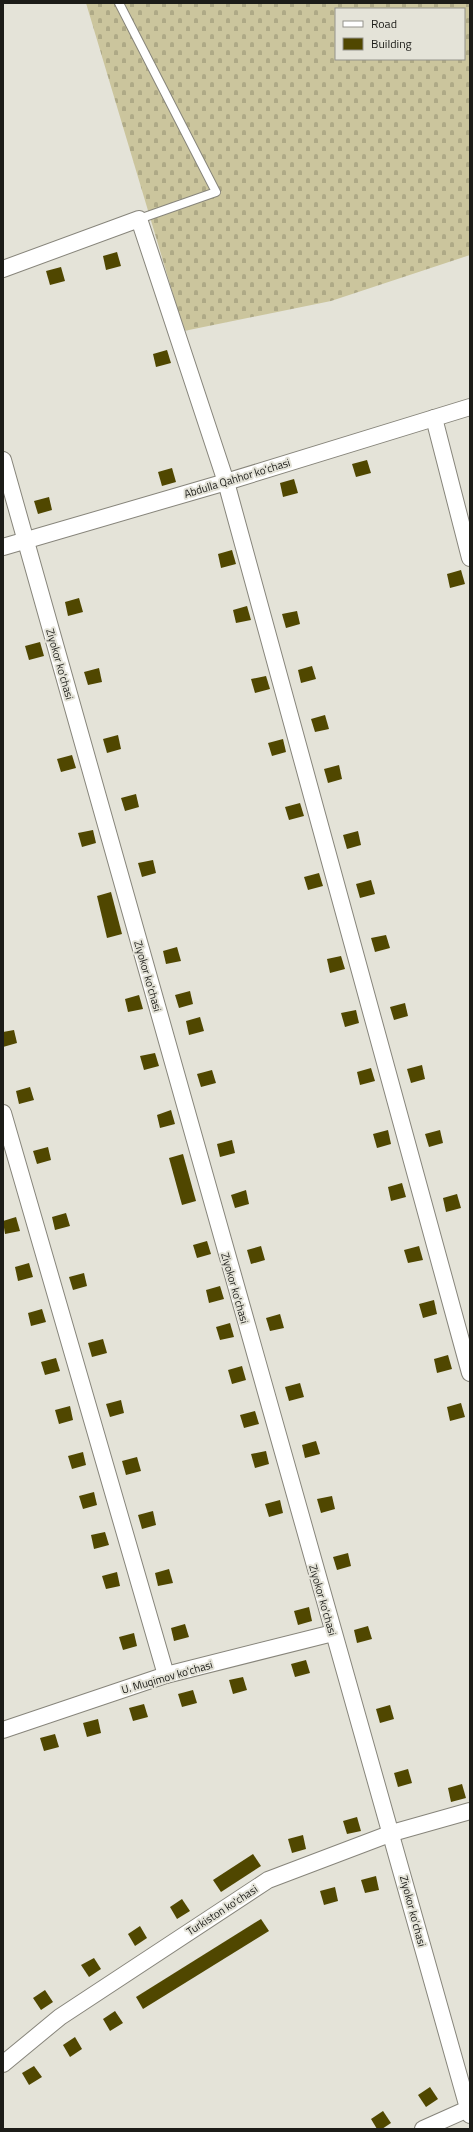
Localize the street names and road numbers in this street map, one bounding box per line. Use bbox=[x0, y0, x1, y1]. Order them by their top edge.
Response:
street label: Abdulla Qahhor ko'chasi bbox=[182, 454, 292, 502]
street label: Ziyokor ko'chasi bbox=[42, 627, 78, 701]
street label: Ziyokor ko'chasi bbox=[130, 939, 166, 1013]
street label: Ziyokor ko'chasi bbox=[217, 1251, 253, 1325]
street label: Ziyokor ko'chasi bbox=[305, 1563, 341, 1637]
street label: U. Muqimov ko'chasi bbox=[119, 1656, 215, 1698]
street label: Ziyokor ko'chasi bbox=[396, 1874, 430, 1948]
street label: Turkiston ko'chasi bbox=[183, 1881, 261, 1939]

